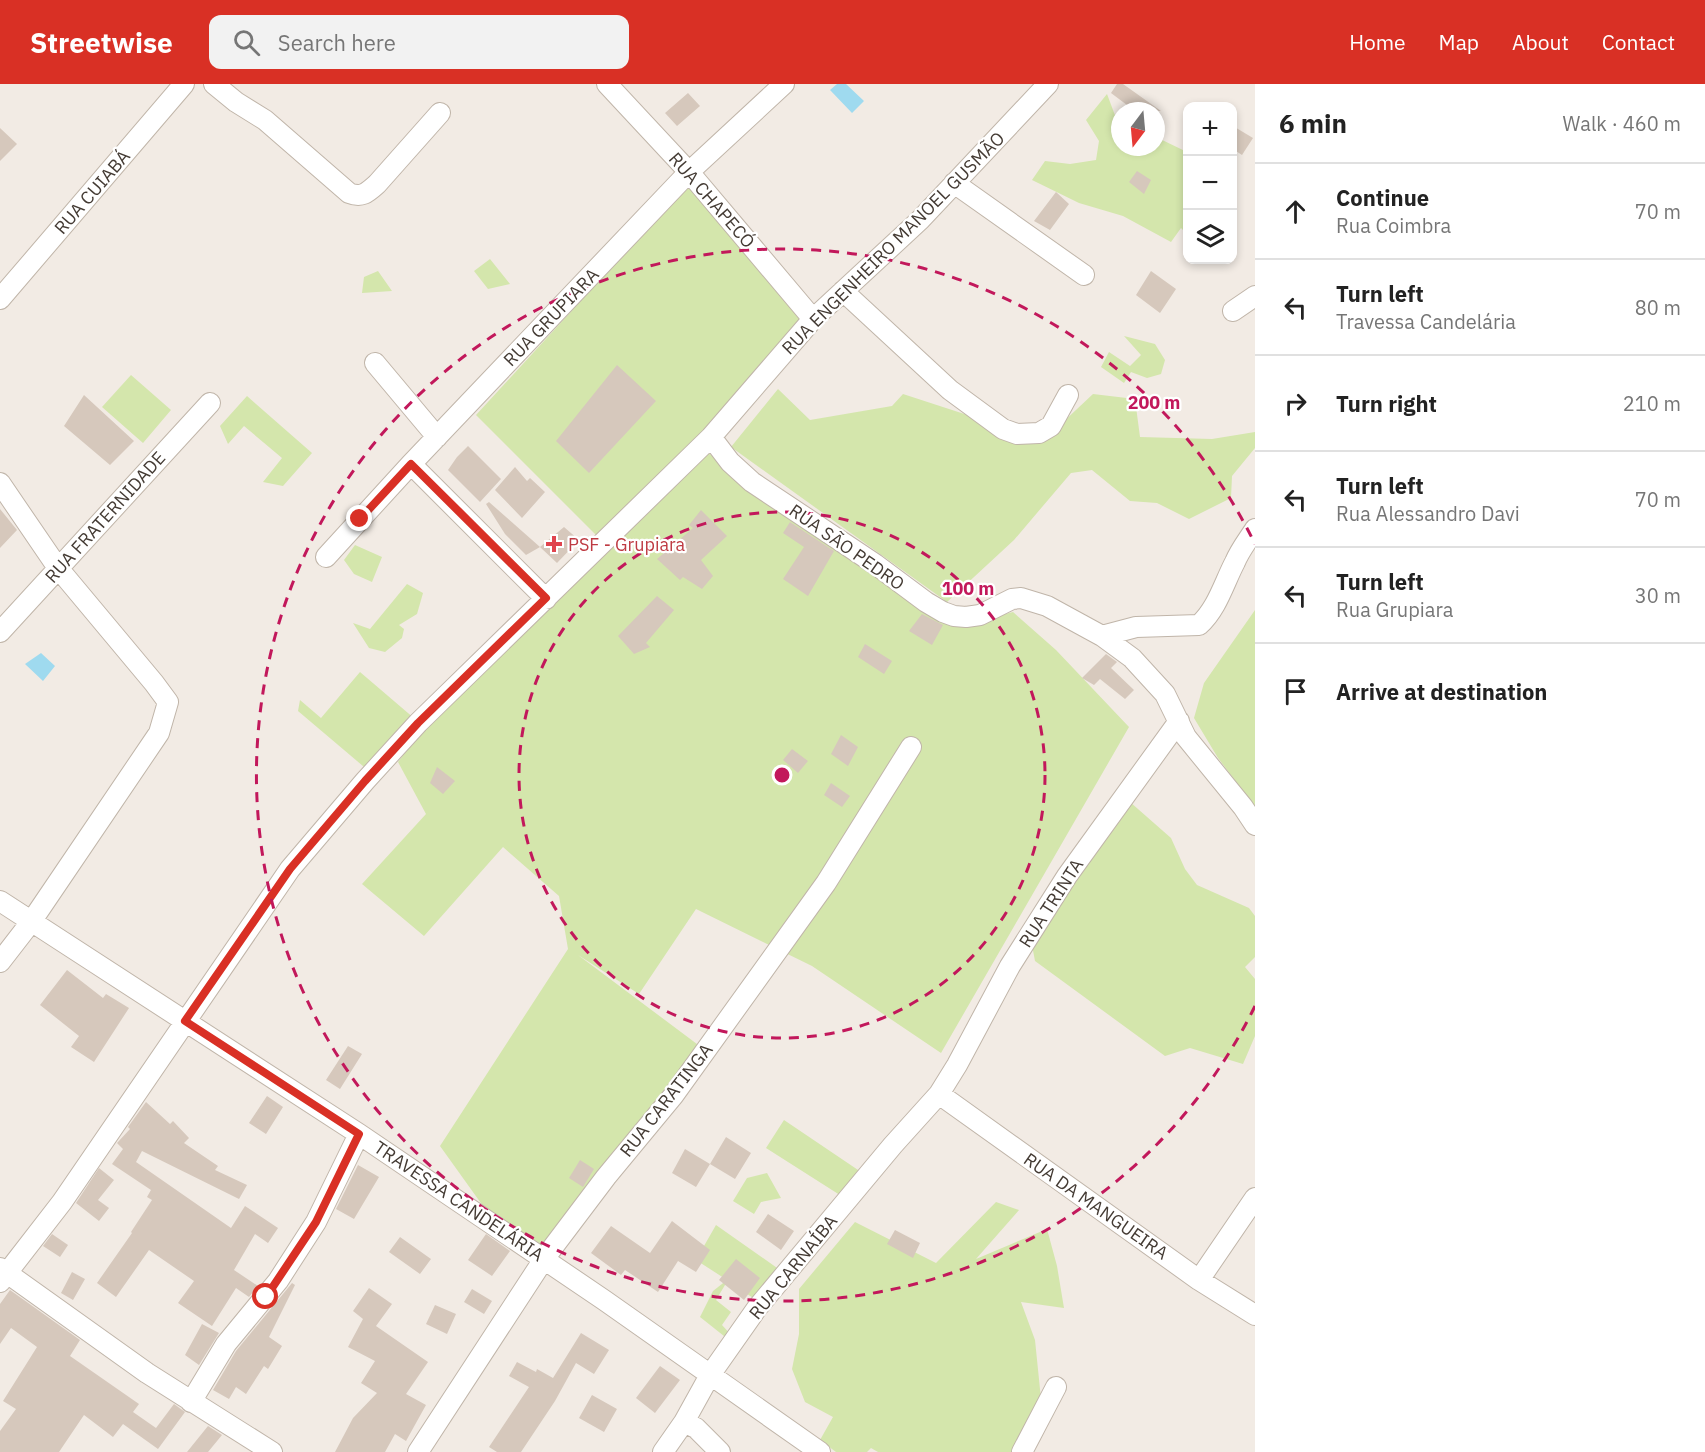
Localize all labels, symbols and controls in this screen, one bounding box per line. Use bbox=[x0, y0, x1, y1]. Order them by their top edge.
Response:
search box bbox=[209, 15, 629, 69]
text: Streetwise bbox=[30, 24, 173, 61]
icon: search bbox=[230, 26, 263, 59]
text: Search here bbox=[278, 28, 396, 57]
text: Home bbox=[1349, 28, 1406, 56]
text: Map bbox=[1439, 28, 1479, 56]
text: About bbox=[1512, 28, 1569, 56]
text: Contact bbox=[1602, 28, 1675, 56]
north arrow bbox=[1111, 102, 1165, 156]
map controls bbox=[1183, 102, 1237, 264]
button: + bbox=[1183, 102, 1237, 156]
text: 6 min bbox=[1279, 106, 1347, 140]
text: Walk · 460 m bbox=[1563, 110, 1681, 137]
street label: RUA ENGENHEIRO MANOEL GUSMÃO bbox=[777, 127, 1009, 359]
street label: RUA CUIABÁ bbox=[49, 145, 135, 239]
street label: RUA CHAPECÓ bbox=[664, 147, 760, 253]
button: − bbox=[1183, 156, 1237, 210]
text: Continue bbox=[1336, 183, 1429, 212]
icon: ahead bbox=[1279, 195, 1312, 228]
text: 70 m bbox=[1635, 198, 1681, 225]
button: layers bbox=[1183, 210, 1237, 264]
text: Rua Coimbra bbox=[1336, 212, 1451, 239]
street label: RUA GRUPIARA bbox=[498, 263, 604, 371]
text: Turn left bbox=[1336, 279, 1424, 308]
icon: left bbox=[1279, 291, 1312, 324]
text: 80 m bbox=[1635, 294, 1681, 321]
text: Travessa Candelária bbox=[1336, 308, 1516, 335]
icon: right bbox=[1279, 387, 1312, 420]
text: Turn right bbox=[1336, 389, 1437, 418]
text: 210 m bbox=[1623, 390, 1681, 417]
text: 200 m bbox=[1128, 391, 1180, 414]
street label: RUA FRATERNIDADE bbox=[40, 446, 170, 588]
text: Turn left bbox=[1336, 471, 1424, 500]
icon: left bbox=[1279, 483, 1312, 516]
text: 70 m bbox=[1635, 486, 1681, 513]
street label: RUA SÃO PEDRO bbox=[785, 499, 909, 595]
text: Rua Alessandro Davi bbox=[1336, 500, 1520, 527]
route end bbox=[346, 505, 372, 531]
place label: PSF - Grupiara bbox=[568, 533, 686, 556]
marker: PSF - Grupiara bbox=[545, 535, 563, 553]
text: Turn left bbox=[1336, 567, 1424, 596]
text: 100 m bbox=[942, 577, 994, 600]
icon: left bbox=[1279, 579, 1312, 612]
text: 30 m bbox=[1635, 582, 1681, 609]
text: Rua Grupiara bbox=[1336, 596, 1453, 623]
icon: arrive bbox=[1279, 675, 1312, 708]
text: Arrive at destination bbox=[1336, 677, 1547, 706]
centre of rings bbox=[772, 765, 792, 785]
street label: RUA TRINTA bbox=[1014, 854, 1089, 952]
street label: RUA CARATINGA bbox=[615, 1038, 718, 1161]
street label: TRAVESSA CANDELÁRIA bbox=[370, 1136, 549, 1267]
street label: RUA DA MANGUEIRA bbox=[1019, 1148, 1173, 1265]
street label: RUA CARNAÍBA bbox=[744, 1210, 842, 1324]
route start bbox=[252, 1283, 278, 1309]

